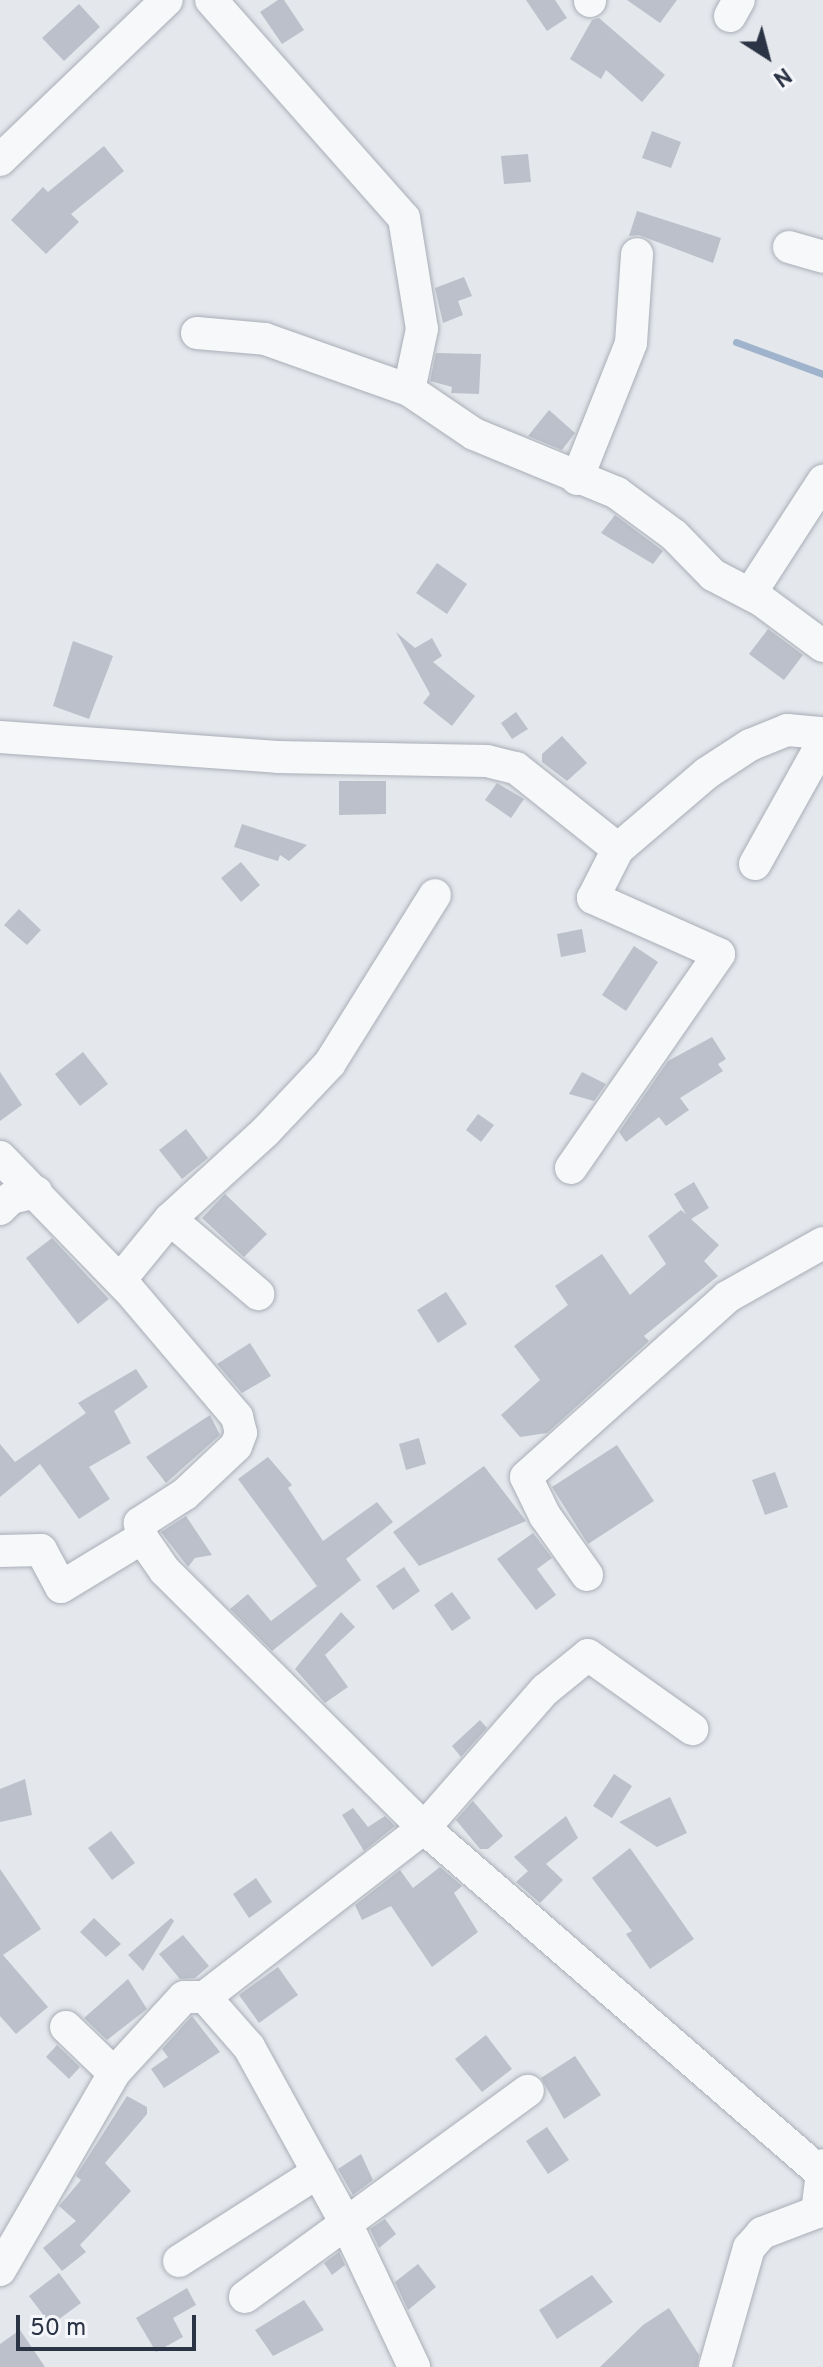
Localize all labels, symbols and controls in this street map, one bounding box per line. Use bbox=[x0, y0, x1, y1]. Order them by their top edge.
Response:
north arrow bbox=[727, 16, 807, 96]
text: N bbox=[767, 60, 796, 91]
scale bar bbox=[20, 2299, 200, 2349]
text: 50 m bbox=[30, 2314, 86, 2344]

